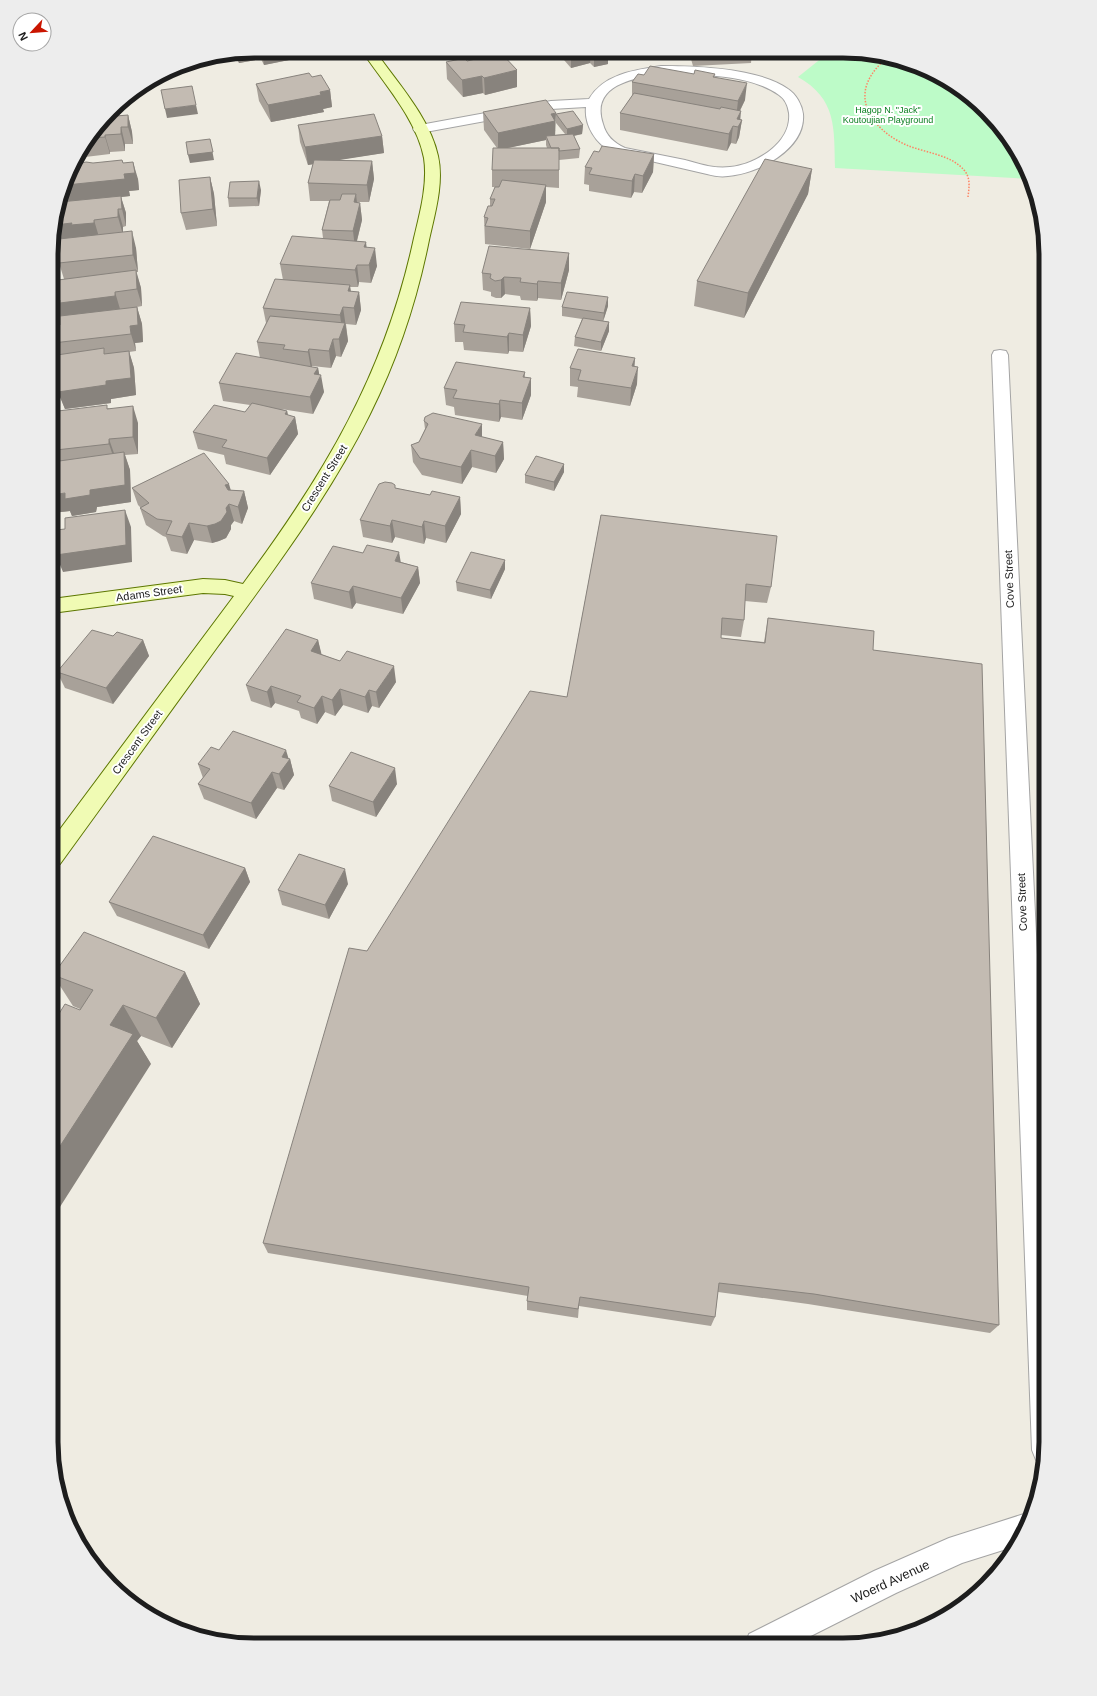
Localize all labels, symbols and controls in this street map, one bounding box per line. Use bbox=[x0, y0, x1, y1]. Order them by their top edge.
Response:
north arrow bbox=[12, 12, 52, 52]
text: N bbox=[16, 30, 30, 43]
park label: Hagop N. "Jack" Koutoujian Playground bbox=[843, 105, 933, 125]
street label: Crescent Street bbox=[299, 442, 349, 514]
street label: Cove Street bbox=[1002, 550, 1016, 608]
street label: Adams Street bbox=[115, 582, 183, 604]
street label: Crescent Street bbox=[110, 708, 164, 776]
street label: Cove Street bbox=[1015, 873, 1029, 931]
street label: Woerd Avenue bbox=[849, 1557, 932, 1606]

